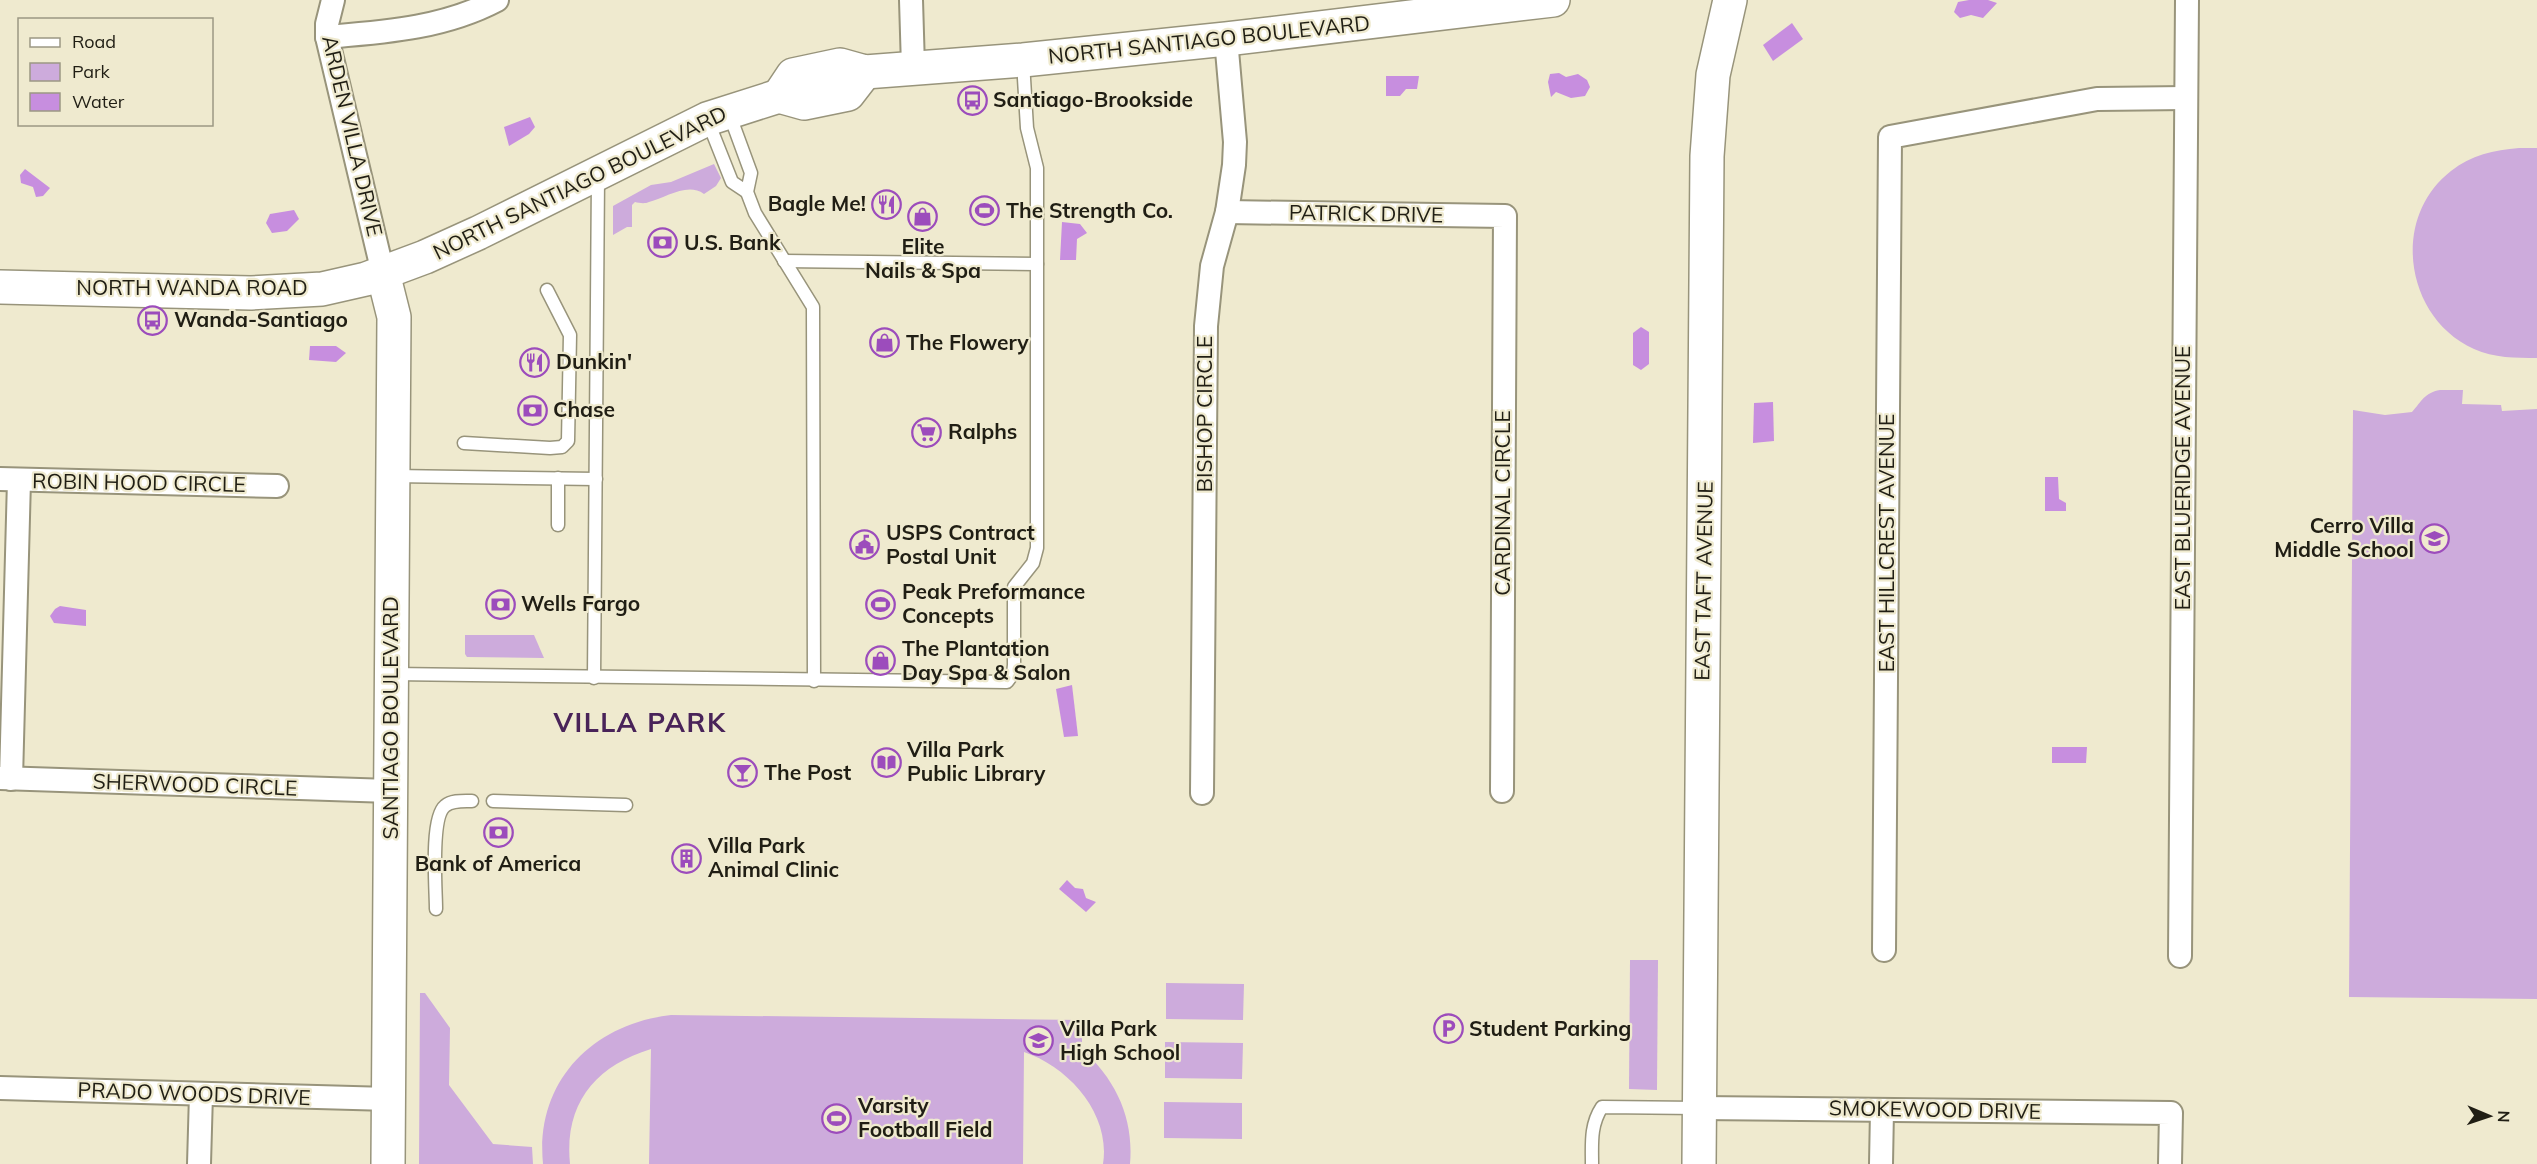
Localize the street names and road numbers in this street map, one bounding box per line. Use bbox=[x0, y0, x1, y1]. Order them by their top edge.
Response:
street label: NORTH SANTIAGO BOULEVARD bbox=[1047, 9, 1371, 69]
street label: ARDEN VILLA DRIVE bbox=[317, 33, 389, 239]
street label: NORTH SANTIAGO BOULEVARD bbox=[429, 100, 731, 265]
street label: PATRICK DRIVE bbox=[1289, 199, 1443, 227]
street label: NORTH WANDA ROAD bbox=[76, 274, 308, 300]
street label: BISHOP CIRCLE bbox=[1191, 336, 1217, 492]
street label: EAST BLUERIDGE AVENUE bbox=[2169, 346, 2195, 610]
street label: CARDINAL CIRCLE bbox=[1489, 410, 1515, 596]
street label: EAST HILLCREST AVENUE bbox=[1873, 414, 1899, 672]
street label: ROBIN HOOD CIRCLE bbox=[32, 467, 246, 497]
street label: EAST TAFT AVENUE bbox=[1688, 481, 1718, 681]
street label: SANTIAGO BOULEVARD bbox=[377, 596, 403, 840]
street label: SHERWOOD CIRCLE bbox=[92, 767, 298, 801]
street label: PRADO WOODS DRIVE bbox=[77, 1076, 311, 1110]
street label: SMOKEWOOD DRIVE bbox=[1829, 1094, 2041, 1124]

